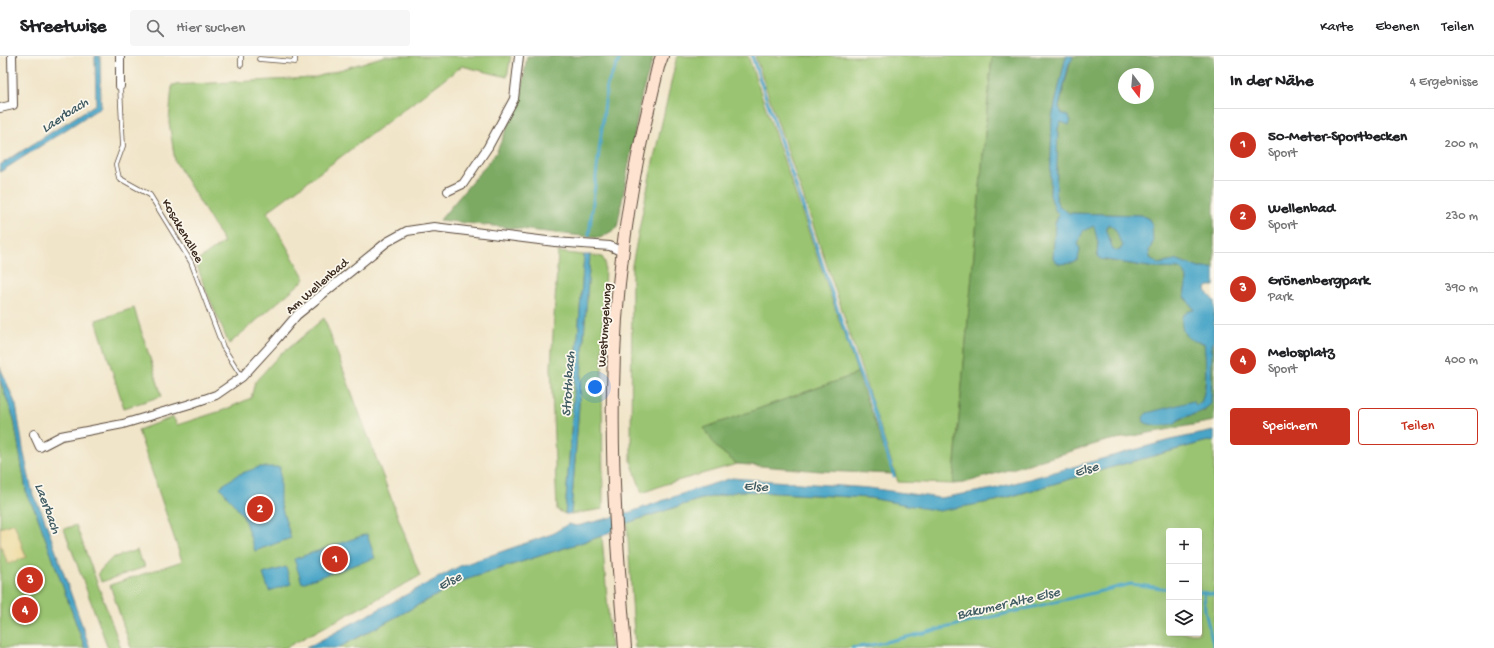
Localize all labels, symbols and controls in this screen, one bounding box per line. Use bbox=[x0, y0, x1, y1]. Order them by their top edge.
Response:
search box bbox=[130, 10, 410, 46]
text: Streetwise bbox=[20, 16, 106, 39]
icon: search bbox=[144, 17, 166, 39]
text: Hier suchen bbox=[176, 19, 245, 37]
text: Karte bbox=[1320, 19, 1354, 36]
text: Ebenen bbox=[1376, 19, 1419, 36]
text: Teilen bbox=[1441, 19, 1474, 36]
north arrow bbox=[1118, 68, 1154, 104]
text: In der Nähe bbox=[1230, 72, 1313, 92]
text: 4 Ergebnisse bbox=[1410, 75, 1478, 90]
water label: Laerbach bbox=[39, 94, 92, 138]
text: 50-Meter-Sportbecken bbox=[1268, 128, 1407, 146]
text: 1 bbox=[1240, 137, 1246, 152]
text: 200 m bbox=[1445, 137, 1478, 152]
text: Sport bbox=[1268, 146, 1297, 161]
street label: Kosakenallee bbox=[158, 197, 206, 266]
text: Wellenbad bbox=[1268, 200, 1335, 218]
text: 2 bbox=[1240, 209, 1246, 224]
text: 230 m bbox=[1445, 209, 1478, 224]
text: Sport bbox=[1268, 218, 1297, 233]
street label: Am Wellenbad bbox=[283, 255, 353, 318]
text: Grönenbergpark bbox=[1268, 272, 1370, 290]
text: 3 bbox=[1240, 281, 1246, 296]
text: 390 m bbox=[1445, 281, 1478, 296]
street label: Westumgehung bbox=[595, 283, 616, 368]
text: Park bbox=[1268, 290, 1293, 305]
text: Melosplatz bbox=[1268, 344, 1335, 362]
water label: Strothbach bbox=[559, 351, 580, 417]
text: 4 bbox=[1240, 353, 1246, 368]
text: 400 m bbox=[1445, 353, 1478, 368]
text: Sport bbox=[1268, 362, 1297, 377]
your location bbox=[585, 377, 605, 397]
button: Speichern bbox=[1230, 408, 1350, 445]
button: Teilen bbox=[1358, 408, 1478, 445]
water label: Else bbox=[1073, 459, 1101, 482]
water label: Else bbox=[743, 478, 769, 497]
water label: Laerbach bbox=[30, 481, 64, 537]
pin: 2 bbox=[247, 494, 273, 524]
map controls bbox=[1166, 528, 1202, 636]
button: + bbox=[1166, 528, 1202, 564]
pin: 1 bbox=[322, 544, 348, 574]
button: − bbox=[1166, 564, 1202, 600]
pin: 3 bbox=[17, 565, 43, 595]
water label: Else bbox=[436, 569, 466, 595]
water label: Bakumer Alte Else bbox=[956, 584, 1062, 625]
pin: 4 bbox=[12, 595, 38, 625]
button: layers bbox=[1166, 600, 1202, 636]

